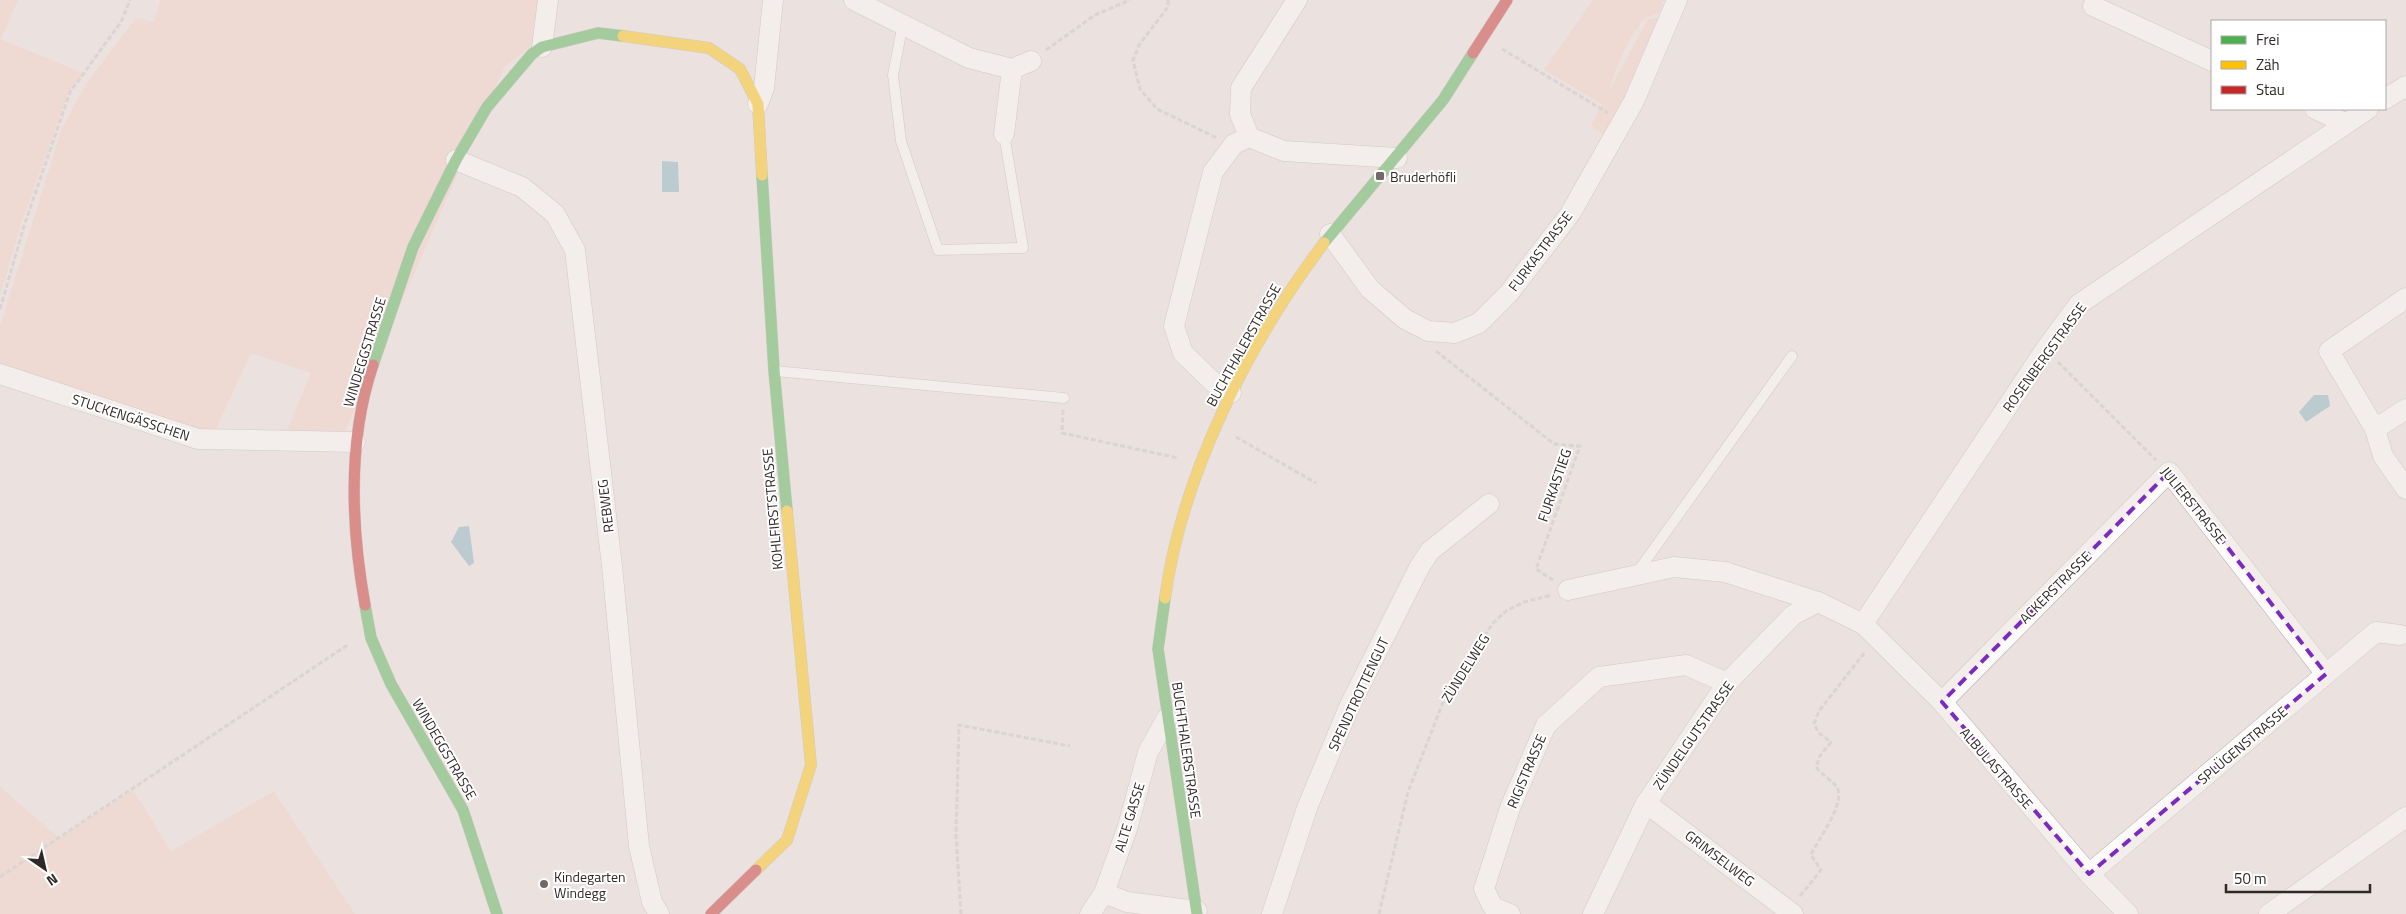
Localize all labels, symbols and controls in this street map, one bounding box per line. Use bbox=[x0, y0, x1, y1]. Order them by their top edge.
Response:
legend bbox=[2211, 20, 2386, 110]
text: Frei bbox=[2256, 28, 2279, 51]
text: Zäh bbox=[2256, 53, 2280, 76]
text: Stau bbox=[2256, 78, 2285, 101]
place label: Bruderhöfli bbox=[1390, 166, 1456, 187]
marker: Bruderhöfli bbox=[1374, 170, 1386, 182]
street label: FURKASTRASSE bbox=[1503, 206, 1577, 296]
street label: BUCHTHALERSTRASSE bbox=[1200, 280, 1286, 410]
street label: WINDEGGSTRASSE bbox=[337, 294, 391, 410]
street label: ROSENBERGSTRASSE bbox=[1997, 298, 2091, 416]
street label: STUCKENGÄSSCHEN bbox=[69, 388, 193, 446]
street label: FURKASTIEG bbox=[1532, 446, 1576, 524]
street label: KOHLFIRSTSTRASSE bbox=[756, 447, 788, 571]
street label: JULIERSTRASSE bbox=[2156, 462, 2232, 548]
street label: REBWEG bbox=[591, 478, 619, 534]
street label: ACKERSTRASSE bbox=[2014, 546, 2096, 628]
street label: ZÜNDELWEG bbox=[1436, 630, 1494, 706]
street label: SPENDTROTTENGUT bbox=[1322, 633, 1394, 754]
street label: ZÜNDELGUTSTRASSE bbox=[1647, 676, 1739, 794]
street label: BUCHTHALERSTRASSE bbox=[1167, 680, 1207, 820]
street label: WINDEGGSTRASSE bbox=[407, 694, 483, 804]
street label: SPLÜGENSTRASSE bbox=[2192, 701, 2292, 789]
street label: ALBULASTRASSE bbox=[1956, 723, 2039, 814]
street label: RIGISTRASSE bbox=[1501, 730, 1551, 811]
street label: ALTE GASSE bbox=[1108, 779, 1150, 854]
street label: GRIMSELWEG bbox=[1681, 825, 1759, 891]
north arrow bbox=[20, 844, 70, 894]
scale bar bbox=[2226, 862, 2370, 894]
place label: Kindegarten Windegg bbox=[554, 866, 626, 903]
text: 50 m bbox=[2234, 867, 2267, 890]
text: N bbox=[43, 869, 62, 892]
marker: Kindegarten Windegg bbox=[538, 878, 550, 890]

